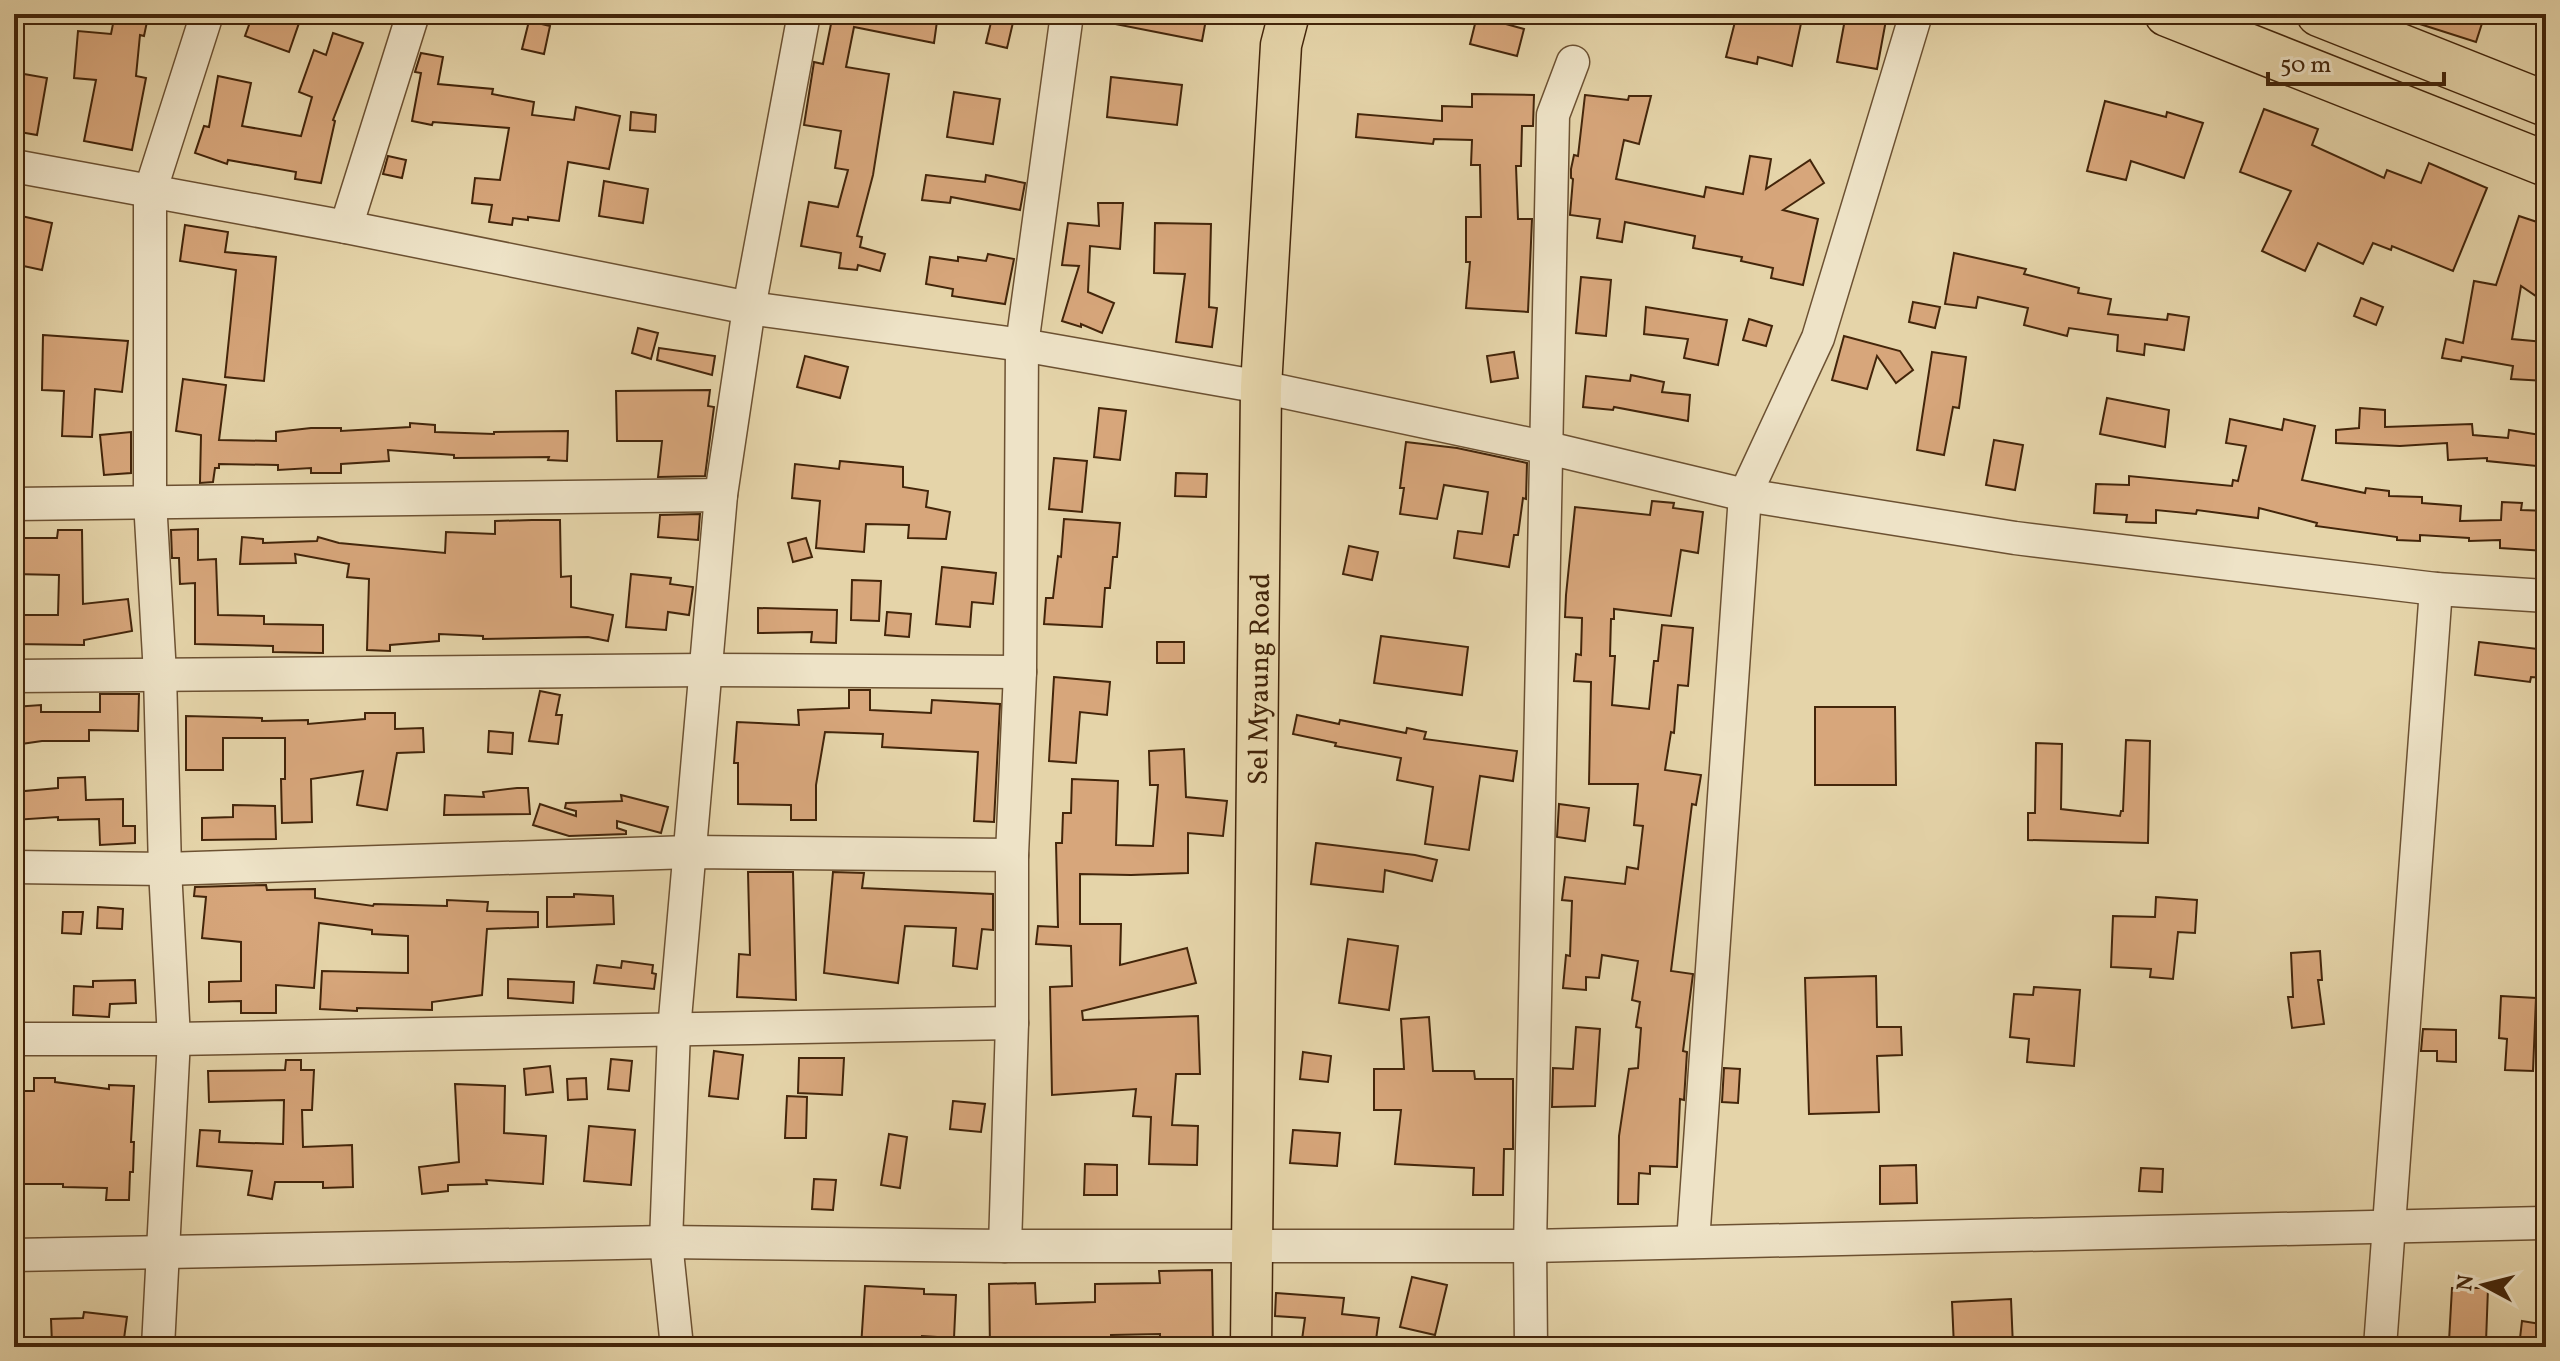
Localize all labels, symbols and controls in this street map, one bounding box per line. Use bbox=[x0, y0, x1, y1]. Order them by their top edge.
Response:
scale bar bbox=[2268, 36, 2444, 86]
text: 50 m bbox=[2280, 49, 2332, 83]
street label: Sel Myaung Road bbox=[1240, 573, 1281, 785]
north arrow bbox=[2444, 1245, 2524, 1325]
text: N bbox=[2450, 1273, 2483, 1293]

